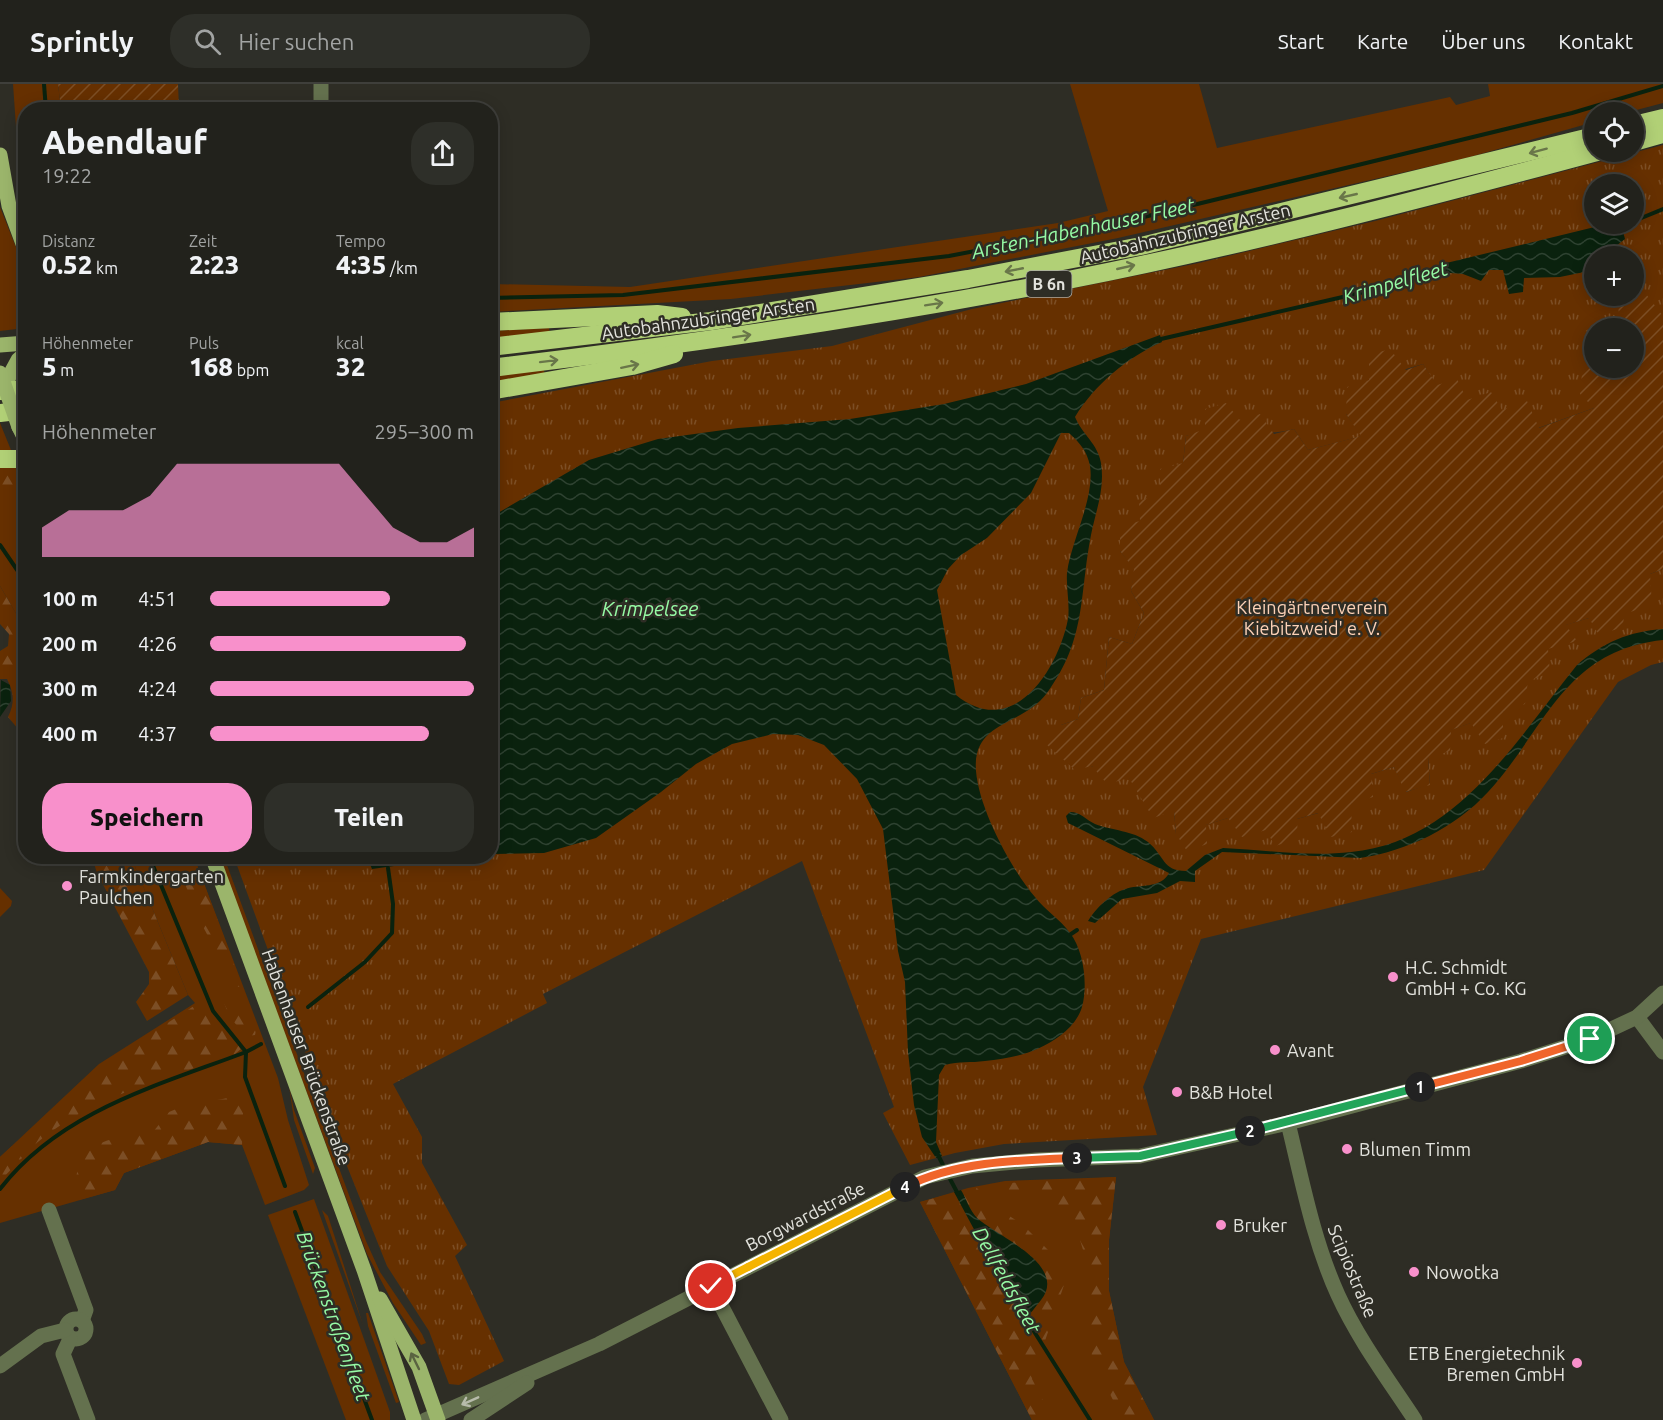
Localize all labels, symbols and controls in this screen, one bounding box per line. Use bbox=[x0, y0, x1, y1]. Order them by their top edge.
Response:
search box bbox=[170, 14, 590, 68]
icon: search bbox=[191, 25, 224, 58]
text: Sprintly bbox=[30, 26, 134, 57]
text: Hier suchen bbox=[239, 29, 354, 54]
text: Start bbox=[1278, 29, 1324, 53]
text: Karte bbox=[1357, 29, 1408, 53]
text: Über uns bbox=[1441, 29, 1525, 53]
text: Kontakt bbox=[1558, 29, 1633, 53]
map controls bbox=[1584, 102, 1644, 378]
button: locate bbox=[1584, 102, 1644, 162]
button: share bbox=[411, 122, 474, 185]
text: Abendlauf bbox=[42, 123, 207, 160]
one-way arrow bbox=[1529, 145, 1548, 157]
text: 19:22 bbox=[42, 164, 92, 187]
button: layers bbox=[1584, 174, 1644, 234]
one-way arrow bbox=[1339, 191, 1358, 203]
water label: Arsten-Habenhauser Fleet bbox=[968, 193, 1197, 263]
street label: Autobahnzubringer Arsten bbox=[1078, 199, 1292, 267]
text: Distanz bbox=[42, 232, 95, 250]
text: Zeit bbox=[189, 232, 217, 250]
text: Tempo bbox=[336, 232, 386, 250]
button: + bbox=[1584, 246, 1644, 306]
text: 0.52 bbox=[42, 250, 92, 279]
text: 2:23 bbox=[189, 250, 239, 279]
text: 4:35 bbox=[336, 250, 386, 279]
water label: Krimpelfleet bbox=[1340, 256, 1451, 308]
text: km bbox=[92, 259, 118, 277]
text: /km bbox=[386, 259, 418, 277]
one-way arrow bbox=[1116, 261, 1135, 273]
one-way arrow bbox=[1005, 265, 1025, 276]
road number: B 6n bbox=[1026, 271, 1072, 297]
street label: Autobahnzubringer Arsten bbox=[600, 293, 816, 343]
one-way arrow bbox=[924, 299, 944, 310]
button: − bbox=[1584, 318, 1644, 378]
one-way arrow bbox=[732, 330, 751, 341]
text: Höhenmeter bbox=[42, 334, 133, 352]
text: Puls bbox=[189, 334, 219, 352]
text: kcal bbox=[336, 334, 364, 352]
text: 5 bbox=[42, 352, 57, 381]
text: 168 bbox=[189, 352, 233, 381]
text: 32 bbox=[336, 352, 365, 381]
one-way arrow bbox=[538, 355, 558, 366]
one-way arrow bbox=[620, 360, 640, 371]
text: m bbox=[57, 361, 74, 379]
text: bpm bbox=[233, 361, 269, 379]
text: Höhenmeter bbox=[42, 420, 156, 443]
text: 295–300 m bbox=[375, 420, 474, 443]
text: 100 m bbox=[42, 587, 98, 610]
text: 4:51 bbox=[138, 587, 177, 610]
water label: Krimpelsee bbox=[602, 597, 698, 620]
park label: Kleingärtnerverein Kiebitzweid' e. V. bbox=[1236, 597, 1388, 638]
text: 200 m bbox=[42, 632, 98, 655]
text: 4:26 bbox=[138, 632, 177, 655]
text: 300 m bbox=[42, 677, 98, 700]
text: 4:24 bbox=[138, 677, 177, 700]
text: 400 m bbox=[42, 722, 98, 745]
text: 4:37 bbox=[138, 722, 177, 745]
button: Speichern bbox=[42, 783, 252, 852]
button: Teilen bbox=[264, 783, 474, 852]
place label: Farmkindergarten Paulchen bbox=[79, 866, 224, 907]
marker: Farmkindergarten Paulchen bbox=[60, 879, 74, 893]
street label: Habenhauser Brückenstraße bbox=[258, 946, 356, 1168]
place label: H.C. Schmidt GmbH + Co. KG bbox=[1405, 957, 1526, 998]
marker: H.C. Schmidt GmbH + Co. KG bbox=[1386, 970, 1400, 984]
pin bbox=[1564, 1013, 1615, 1064]
icon: arrive bbox=[1573, 1022, 1606, 1055]
place label: Avant bbox=[1287, 1040, 1334, 1060]
marker: Avant bbox=[1268, 1043, 1282, 1057]
pin: 1 bbox=[1405, 1072, 1435, 1102]
text: 1 bbox=[1415, 1078, 1425, 1096]
place label: B&B Hotel bbox=[1189, 1082, 1273, 1102]
marker: B&B Hotel bbox=[1170, 1085, 1184, 1099]
pin: 2 bbox=[1235, 1116, 1265, 1146]
text: 2 bbox=[1245, 1122, 1255, 1140]
place label: Blumen Timm bbox=[1359, 1139, 1471, 1159]
marker: Blumen Timm bbox=[1340, 1142, 1354, 1156]
pin: 3 bbox=[1062, 1143, 1092, 1173]
text: 3 bbox=[1072, 1149, 1082, 1167]
pin: 4 bbox=[890, 1172, 920, 1202]
street label: Borgwardstraße bbox=[742, 1177, 868, 1255]
text: 4 bbox=[900, 1178, 910, 1196]
place label: Bruker bbox=[1233, 1215, 1287, 1235]
marker: Bruker bbox=[1214, 1218, 1228, 1232]
street label: Scipiostraße bbox=[1324, 1221, 1382, 1321]
water label: Dellfeldsfleet bbox=[968, 1223, 1046, 1337]
water label: Brückenstraßenfleet bbox=[292, 1228, 376, 1404]
pin bbox=[685, 1260, 736, 1311]
place label: Nowotka bbox=[1426, 1262, 1499, 1282]
marker: Nowotka bbox=[1407, 1265, 1421, 1279]
icon: check bbox=[694, 1269, 727, 1302]
place label: ETB Energietechnik Bremen GmbH bbox=[1408, 1343, 1565, 1384]
one-way arrow bbox=[409, 1352, 421, 1370]
marker: ETB Energietechnik Bremen GmbH bbox=[1570, 1356, 1584, 1370]
one-way arrow bbox=[461, 1396, 479, 1407]

